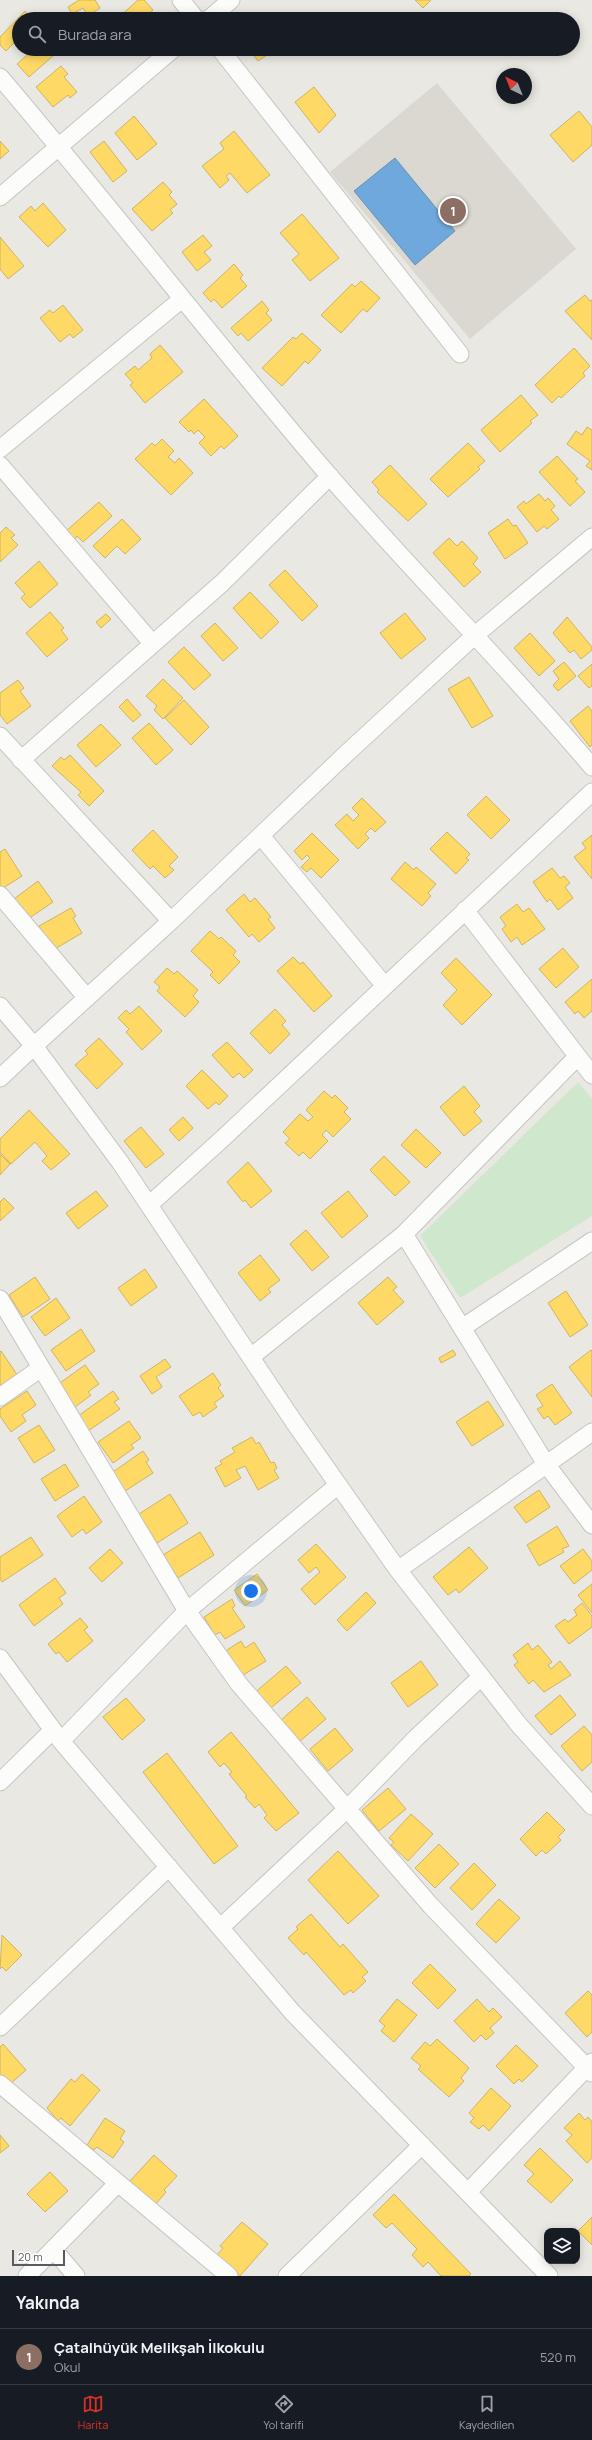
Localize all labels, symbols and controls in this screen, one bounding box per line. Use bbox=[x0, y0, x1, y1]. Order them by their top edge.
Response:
search box bbox=[12, 12, 580, 56]
icon: search bbox=[26, 23, 48, 45]
text: Burada ara bbox=[58, 24, 132, 45]
north arrow bbox=[496, 68, 532, 104]
pin: 1 bbox=[440, 196, 466, 226]
your location bbox=[241, 1581, 261, 1601]
map controls bbox=[544, 2228, 580, 2264]
button: layers bbox=[544, 2228, 580, 2264]
scale bar bbox=[12, 2248, 65, 2267]
text: 20 m bbox=[18, 2249, 43, 2264]
text: Yakında bbox=[16, 2291, 80, 2314]
text: Çatalhüyük Melikşah İlkokulu bbox=[54, 2337, 265, 2358]
text: 1 bbox=[26, 2348, 32, 2366]
text: 520 m bbox=[540, 2348, 576, 2366]
text: Okul bbox=[54, 2358, 81, 2376]
tab: Harita bbox=[78, 2393, 108, 2432]
tab: Yol tarifi bbox=[264, 2393, 304, 2432]
tab: Kaydedilen bbox=[459, 2393, 514, 2432]

